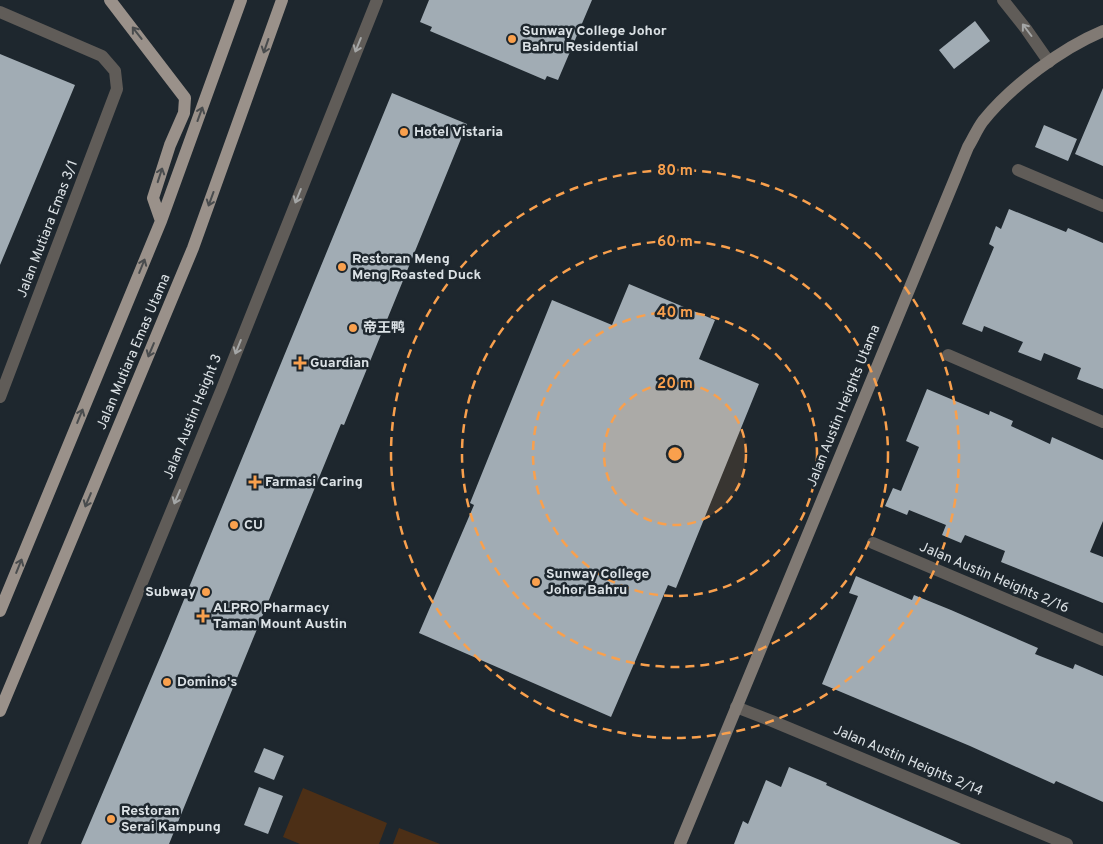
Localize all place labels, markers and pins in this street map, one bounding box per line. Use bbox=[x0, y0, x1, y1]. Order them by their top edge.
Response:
place label: Sunway College Johor Bahru Residential bbox=[522, 23, 667, 56]
marker: Sunway College Johor Bahru Residential bbox=[506, 33, 518, 45]
place label: Hotel Vistaria bbox=[414, 124, 503, 141]
marker: Hotel Vistaria bbox=[398, 126, 410, 138]
place label: Restoran Meng Meng Roasted Duck bbox=[352, 251, 482, 284]
marker: Restoran Meng Meng Roasted Duck bbox=[336, 261, 348, 273]
place label: 帝王鸭 bbox=[363, 320, 405, 337]
marker: 帝王鸭 bbox=[347, 322, 359, 334]
place label: Guardian bbox=[310, 355, 369, 372]
marker: Guardian bbox=[294, 357, 306, 369]
centre of rings bbox=[666, 445, 684, 463]
place label: Farmasi Caring bbox=[265, 474, 363, 491]
marker: Farmasi Caring bbox=[249, 476, 261, 488]
place label: CU bbox=[244, 517, 263, 534]
marker: CU bbox=[228, 519, 240, 531]
place label: Sunway College Johor Bahru bbox=[546, 566, 650, 599]
marker: Sunway College Johor Bahru bbox=[530, 576, 542, 588]
place label: Subway bbox=[145, 584, 196, 601]
marker: Subway bbox=[200, 586, 212, 598]
place label: ALPRO Pharmacy Taman Mount Austin bbox=[213, 600, 347, 633]
marker: ALPRO Pharmacy Taman Mount Austin bbox=[197, 610, 209, 622]
place label: Domino's bbox=[177, 674, 237, 691]
marker: Domino's bbox=[161, 676, 173, 688]
place label: Restoran Serai Kampung bbox=[121, 803, 221, 836]
marker: Restoran Serai Kampung bbox=[105, 813, 117, 825]

